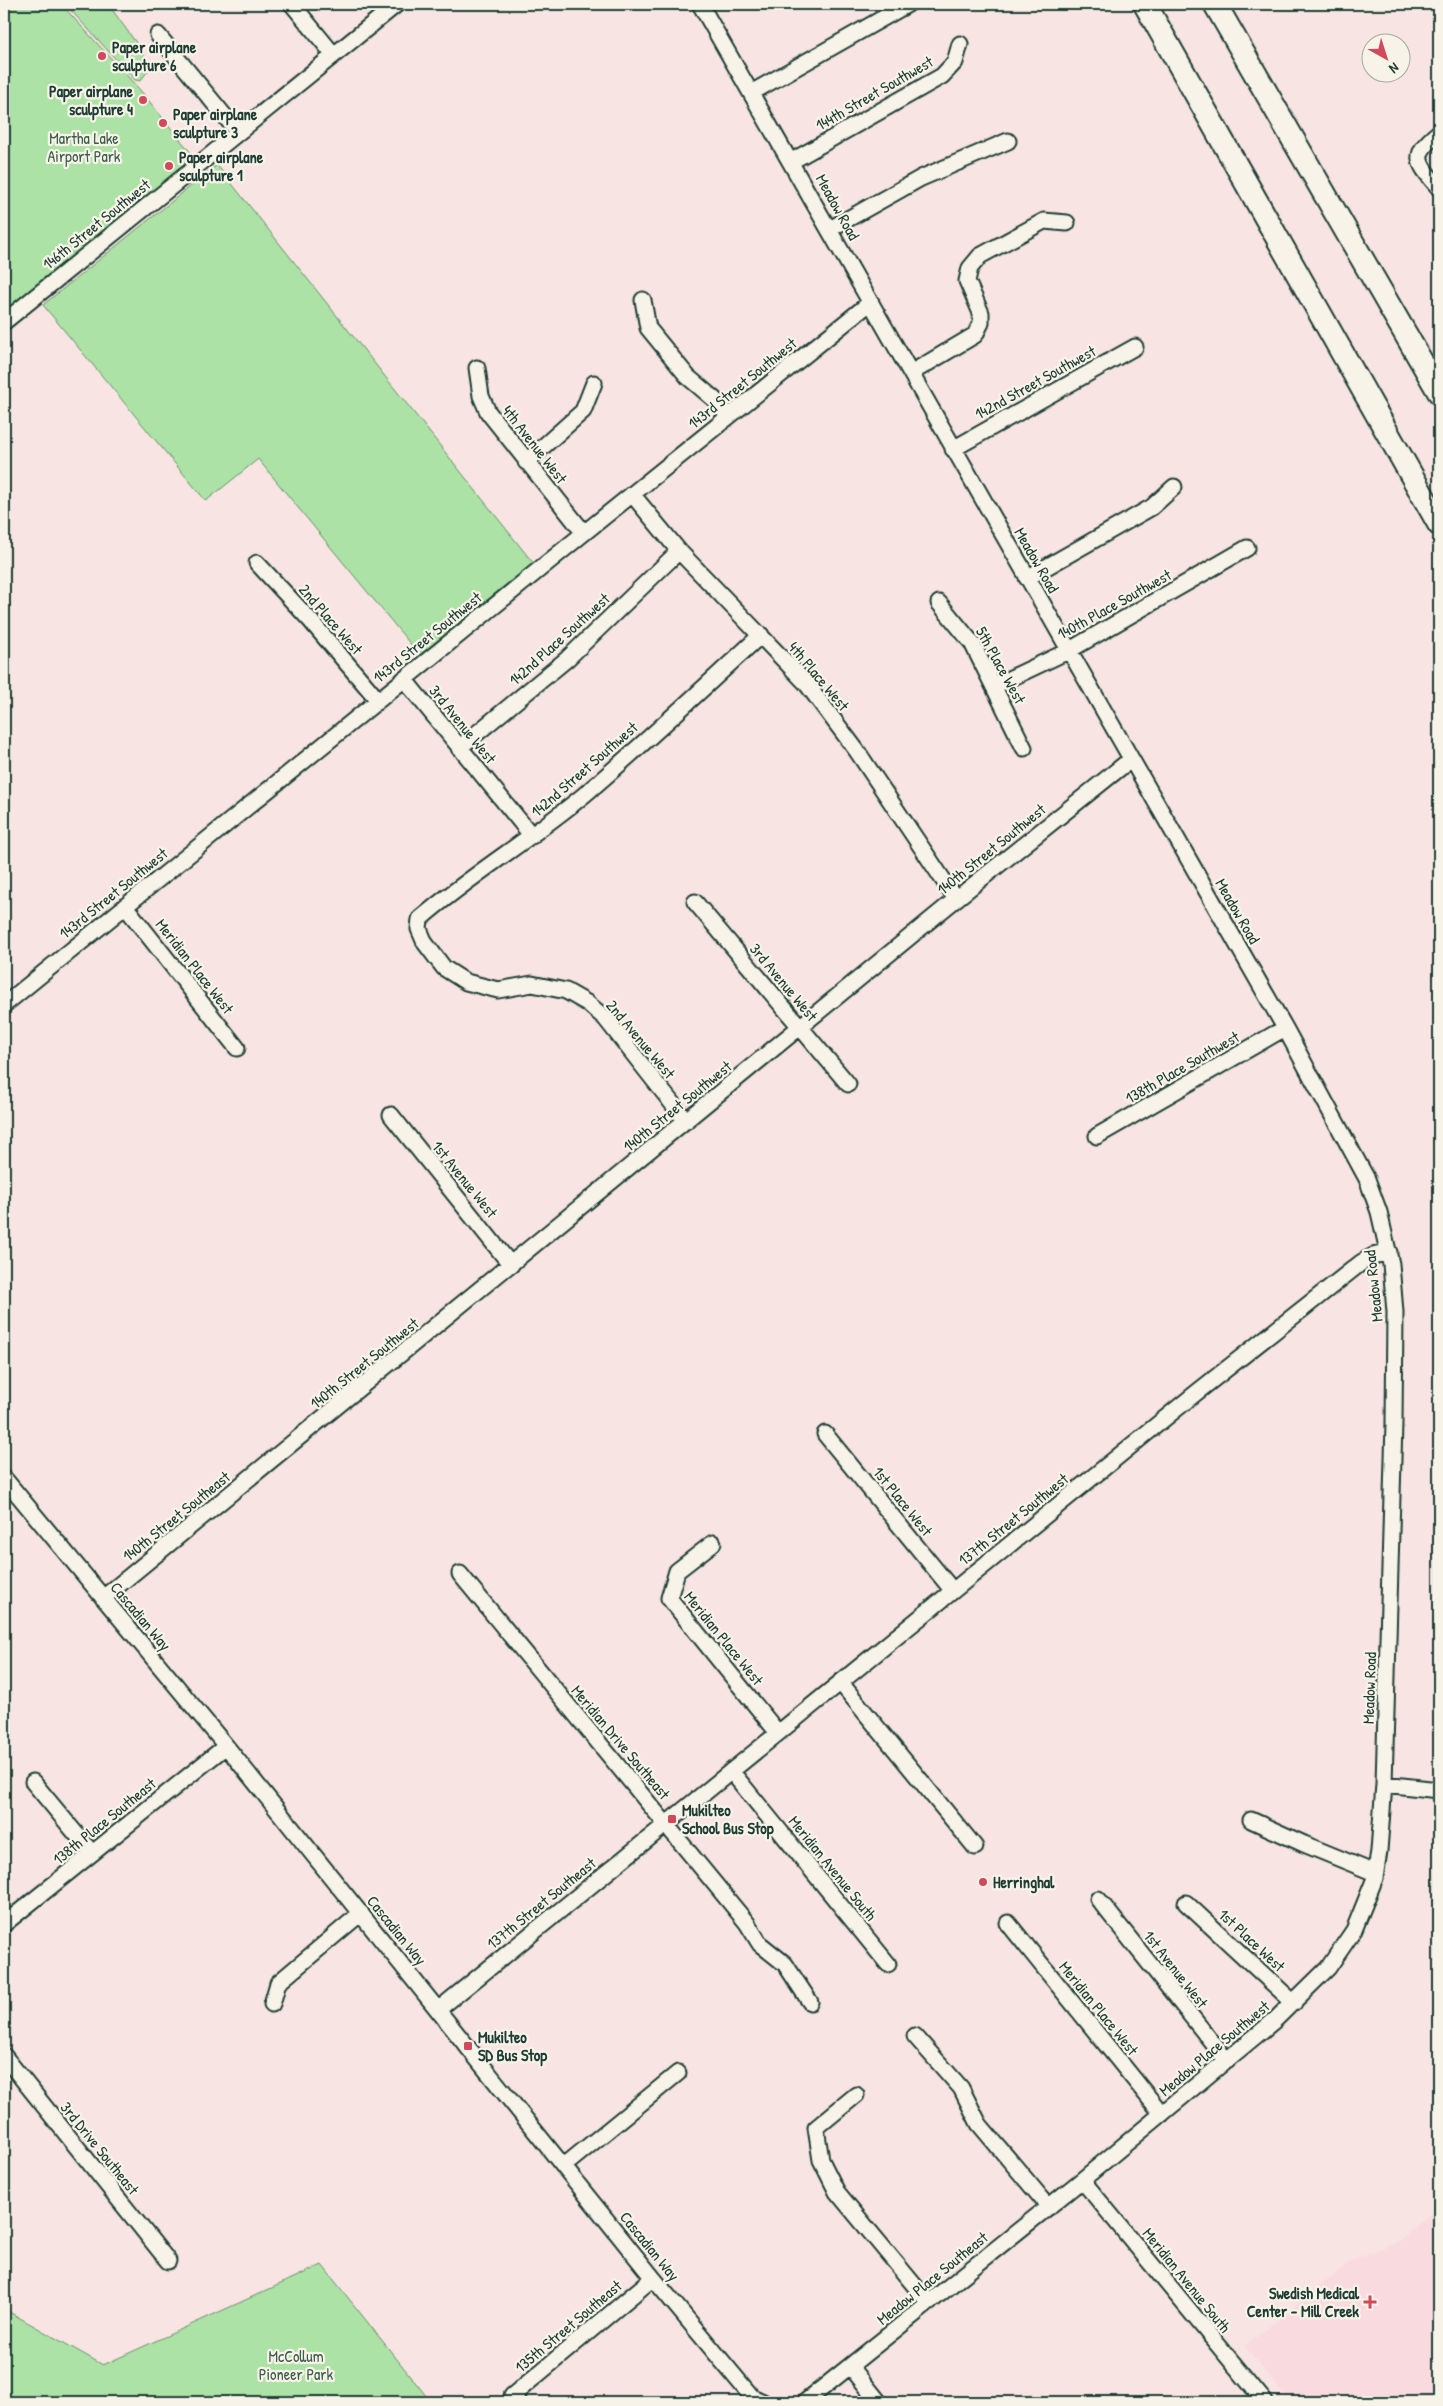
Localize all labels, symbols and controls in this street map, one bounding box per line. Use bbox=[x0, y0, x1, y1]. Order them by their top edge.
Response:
north arrow bbox=[1360, 32, 1410, 82]
place label: Paper airplane sculpture 6 bbox=[112, 36, 197, 77]
marker: Paper airplane sculpture 6 bbox=[96, 50, 108, 62]
street label: 144th Street Southwest bbox=[811, 50, 937, 136]
text: N bbox=[1385, 59, 1403, 79]
place label: Paper airplane sculpture 4 bbox=[49, 80, 134, 121]
marker: Paper airplane sculpture 4 bbox=[137, 94, 149, 106]
place label: Paper airplane sculpture 3 bbox=[173, 103, 258, 144]
marker: Paper airplane sculpture 3 bbox=[157, 117, 169, 129]
park label: Martha Lake Airport Park bbox=[48, 127, 121, 167]
place label: Paper airplane sculpture 1 bbox=[179, 146, 264, 187]
marker: Paper airplane sculpture 1 bbox=[163, 160, 175, 172]
street label: Meadow Road bbox=[811, 170, 865, 244]
street label: 146th Street Southwest bbox=[37, 173, 155, 274]
street label: 143rd Street Southwest bbox=[683, 332, 801, 434]
street label: 142nd Street Southwest bbox=[971, 339, 1100, 424]
street label: 4th Avenue West bbox=[497, 400, 573, 488]
street label: Meadow Road bbox=[1009, 523, 1065, 597]
street label: 140th Place Southwest bbox=[1053, 563, 1175, 644]
street label: 2nd Place West bbox=[294, 579, 368, 659]
street label: 143rd Street Southwest bbox=[368, 586, 486, 688]
street label: 142nd Place Southwest bbox=[504, 587, 615, 690]
street label: 5th Place West bbox=[971, 622, 1031, 708]
street label: 4th Place West bbox=[783, 637, 855, 716]
street label: 3rd Avenue West bbox=[424, 680, 502, 768]
street label: 142nd Street Southwest bbox=[526, 716, 643, 822]
street label: 140th Street Southwest bbox=[932, 798, 1050, 900]
street label: 143rd Street Southwest bbox=[54, 842, 172, 944]
street label: Meadow Road bbox=[1210, 874, 1266, 948]
street label: Meridian Place West bbox=[151, 914, 239, 1018]
street label: 3rd Avenue West bbox=[745, 938, 823, 1026]
street label: 2nd Avenue West bbox=[601, 995, 681, 1084]
street label: 138th Place Southwest bbox=[1121, 1025, 1243, 1109]
street label: 140th Street Southwest bbox=[618, 1055, 736, 1157]
street label: 1st Avenue West bbox=[427, 1136, 503, 1223]
street label: Meadow Road bbox=[1358, 1249, 1388, 1323]
street label: 140th Street Southwest bbox=[305, 1312, 423, 1414]
street label: 1st Place West bbox=[868, 1462, 938, 1541]
street label: 140th Street Southeast bbox=[118, 1465, 235, 1566]
street label: 137th Street Southwest bbox=[953, 1467, 1073, 1570]
street label: Cascadian Way bbox=[106, 1577, 176, 1655]
street label: Meridian Place West bbox=[679, 1586, 769, 1690]
street label: Meadow Road bbox=[1357, 1652, 1381, 1724]
street label: Meridian Drive Southeast bbox=[567, 1680, 676, 1804]
street label: 138th Place Southeast bbox=[48, 1772, 161, 1870]
place label: Mukilteo School Bus Stop bbox=[682, 1799, 774, 1840]
street label: Meridian Avenue South bbox=[784, 1811, 882, 1925]
marker: Mukilteo School Bus Stop bbox=[666, 1813, 678, 1825]
street label: 137th Street Southeast bbox=[482, 1852, 601, 1954]
place label: Herringhal bbox=[993, 1871, 1055, 1894]
marker: Herringhal bbox=[977, 1876, 989, 1888]
street label: Cascadian Way bbox=[362, 1891, 432, 1970]
street label: 1st Place West bbox=[1214, 1903, 1290, 1977]
street label: 1st Avenue West bbox=[1139, 1925, 1214, 2013]
street label: Meridian Place West bbox=[1054, 1956, 1144, 2060]
street label: Meadow Place Southwest bbox=[1154, 1995, 1274, 2101]
place label: Mukilteo SD Bus Stop bbox=[478, 2026, 547, 2067]
marker: Mukilteo SD Bus Stop bbox=[462, 2040, 474, 2052]
street label: 3rd Drive Southeast bbox=[56, 2097, 145, 2200]
street label: Cascadian Way bbox=[615, 2207, 685, 2286]
street label: Meridian Avenue South bbox=[1138, 2223, 1236, 2337]
street label: Meadow Place Southeast bbox=[872, 2226, 993, 2330]
street label: 135th Street Southeast bbox=[510, 2274, 627, 2377]
place label: Swedish Medical Center - Mill Creek bbox=[1247, 2282, 1360, 2322]
marker: Swedish Medical Center - Mill Creek bbox=[1363, 2295, 1377, 2309]
park label: McCollum Pioneer Park bbox=[259, 2345, 334, 2385]

